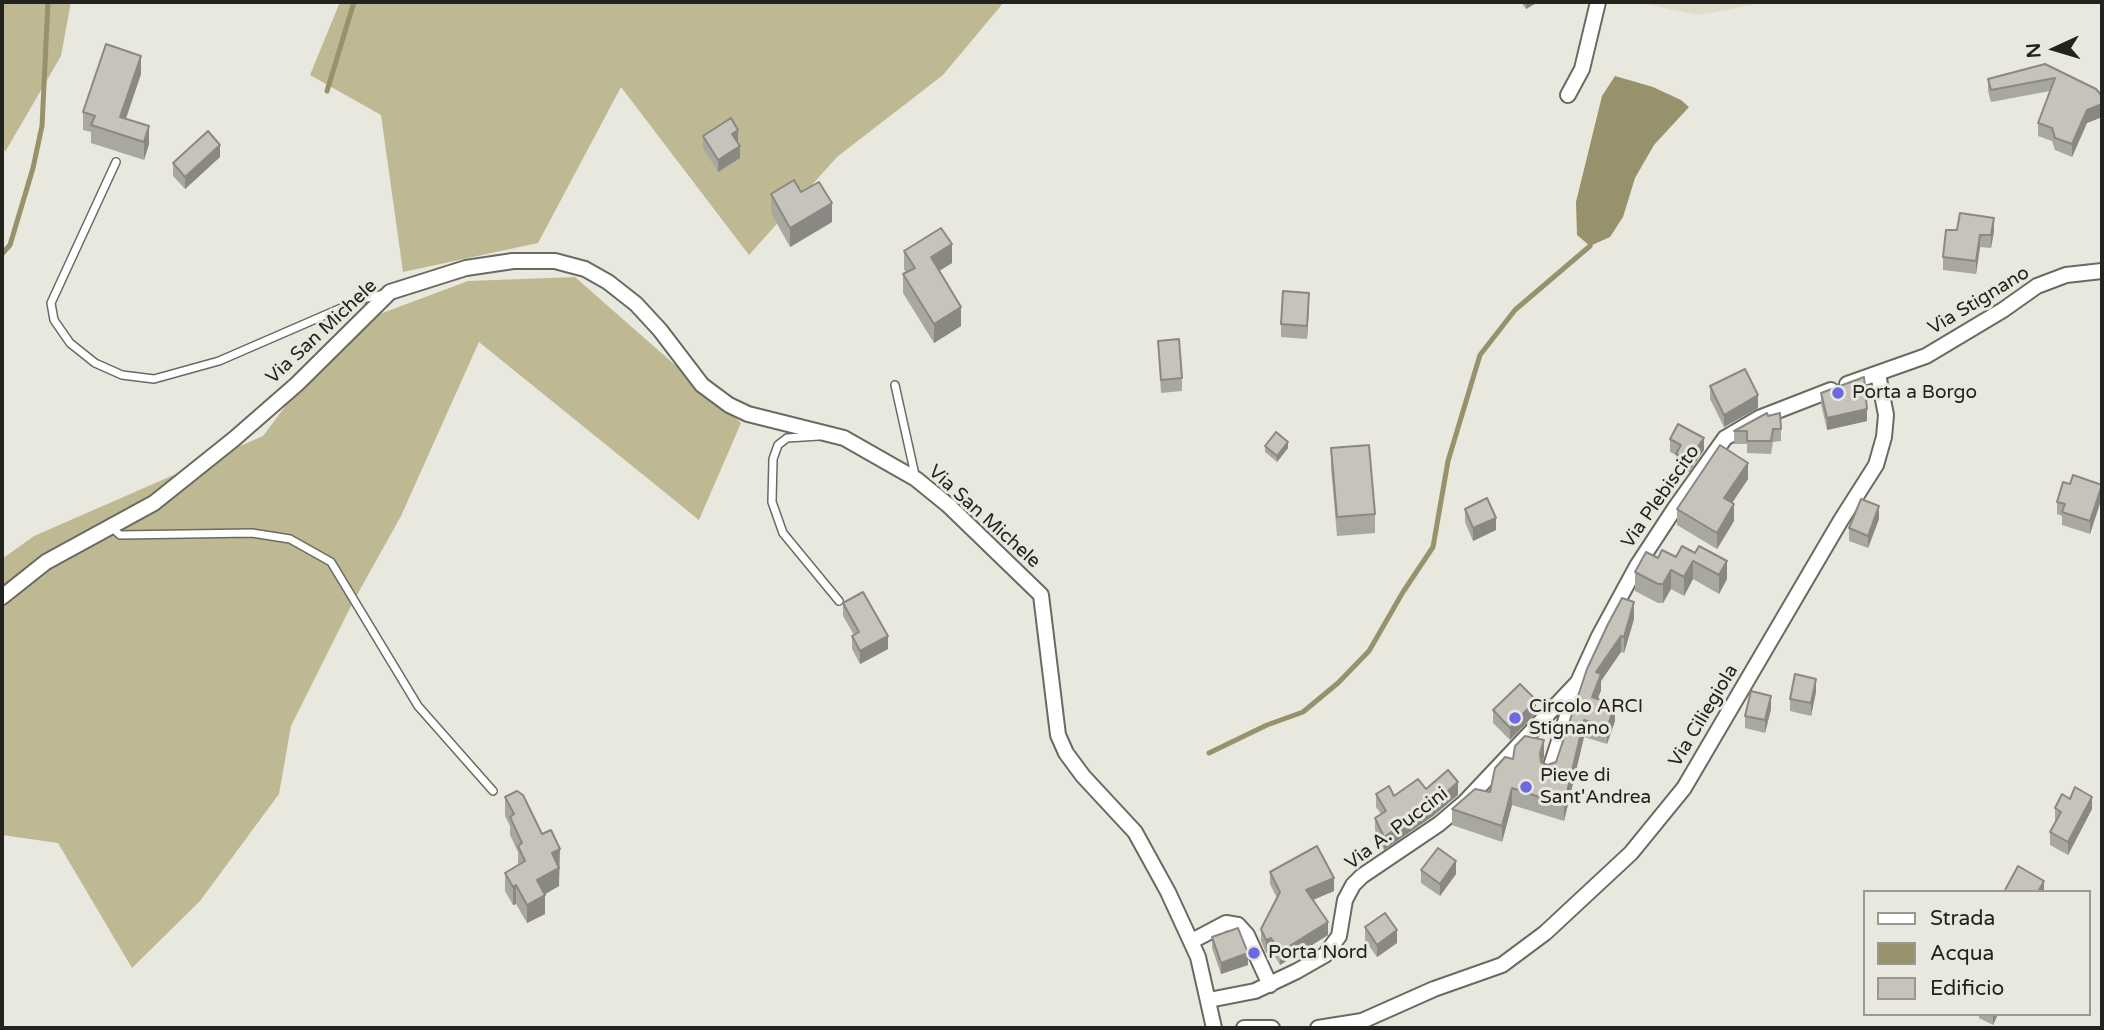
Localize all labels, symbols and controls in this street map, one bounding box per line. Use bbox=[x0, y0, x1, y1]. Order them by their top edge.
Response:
north arrow bbox=[2020, 14, 2090, 84]
text: N bbox=[2023, 42, 2046, 59]
street label: Via Stignano bbox=[1924, 262, 2034, 340]
street label: Via San Michele bbox=[262, 275, 382, 389]
place label: Porta a Borgo bbox=[1852, 382, 1977, 404]
marker: Porta a Borgo bbox=[1830, 385, 1846, 401]
street label: Via Plebiscito bbox=[1617, 441, 1705, 553]
street label: Via San Michele bbox=[923, 461, 1045, 573]
street label: Via Ciliegiola bbox=[1665, 661, 1743, 771]
place label: Circolo ARCI Stignano bbox=[1529, 696, 1643, 740]
marker: Circolo ARCI Stignano bbox=[1507, 710, 1523, 726]
place label: Pieve di Sant'Andrea bbox=[1540, 765, 1651, 809]
marker: Pieve di Sant'Andrea bbox=[1518, 779, 1534, 795]
street label: Via A. Puccini bbox=[1341, 783, 1453, 875]
legend bbox=[1862, 890, 2090, 1016]
text: Strada bbox=[1930, 906, 1995, 931]
text: Acqua bbox=[1930, 941, 1994, 966]
place label: Porta Nord bbox=[1268, 942, 1368, 964]
marker: Porta Nord bbox=[1246, 945, 1262, 961]
text: Edificio bbox=[1930, 976, 2004, 1001]

